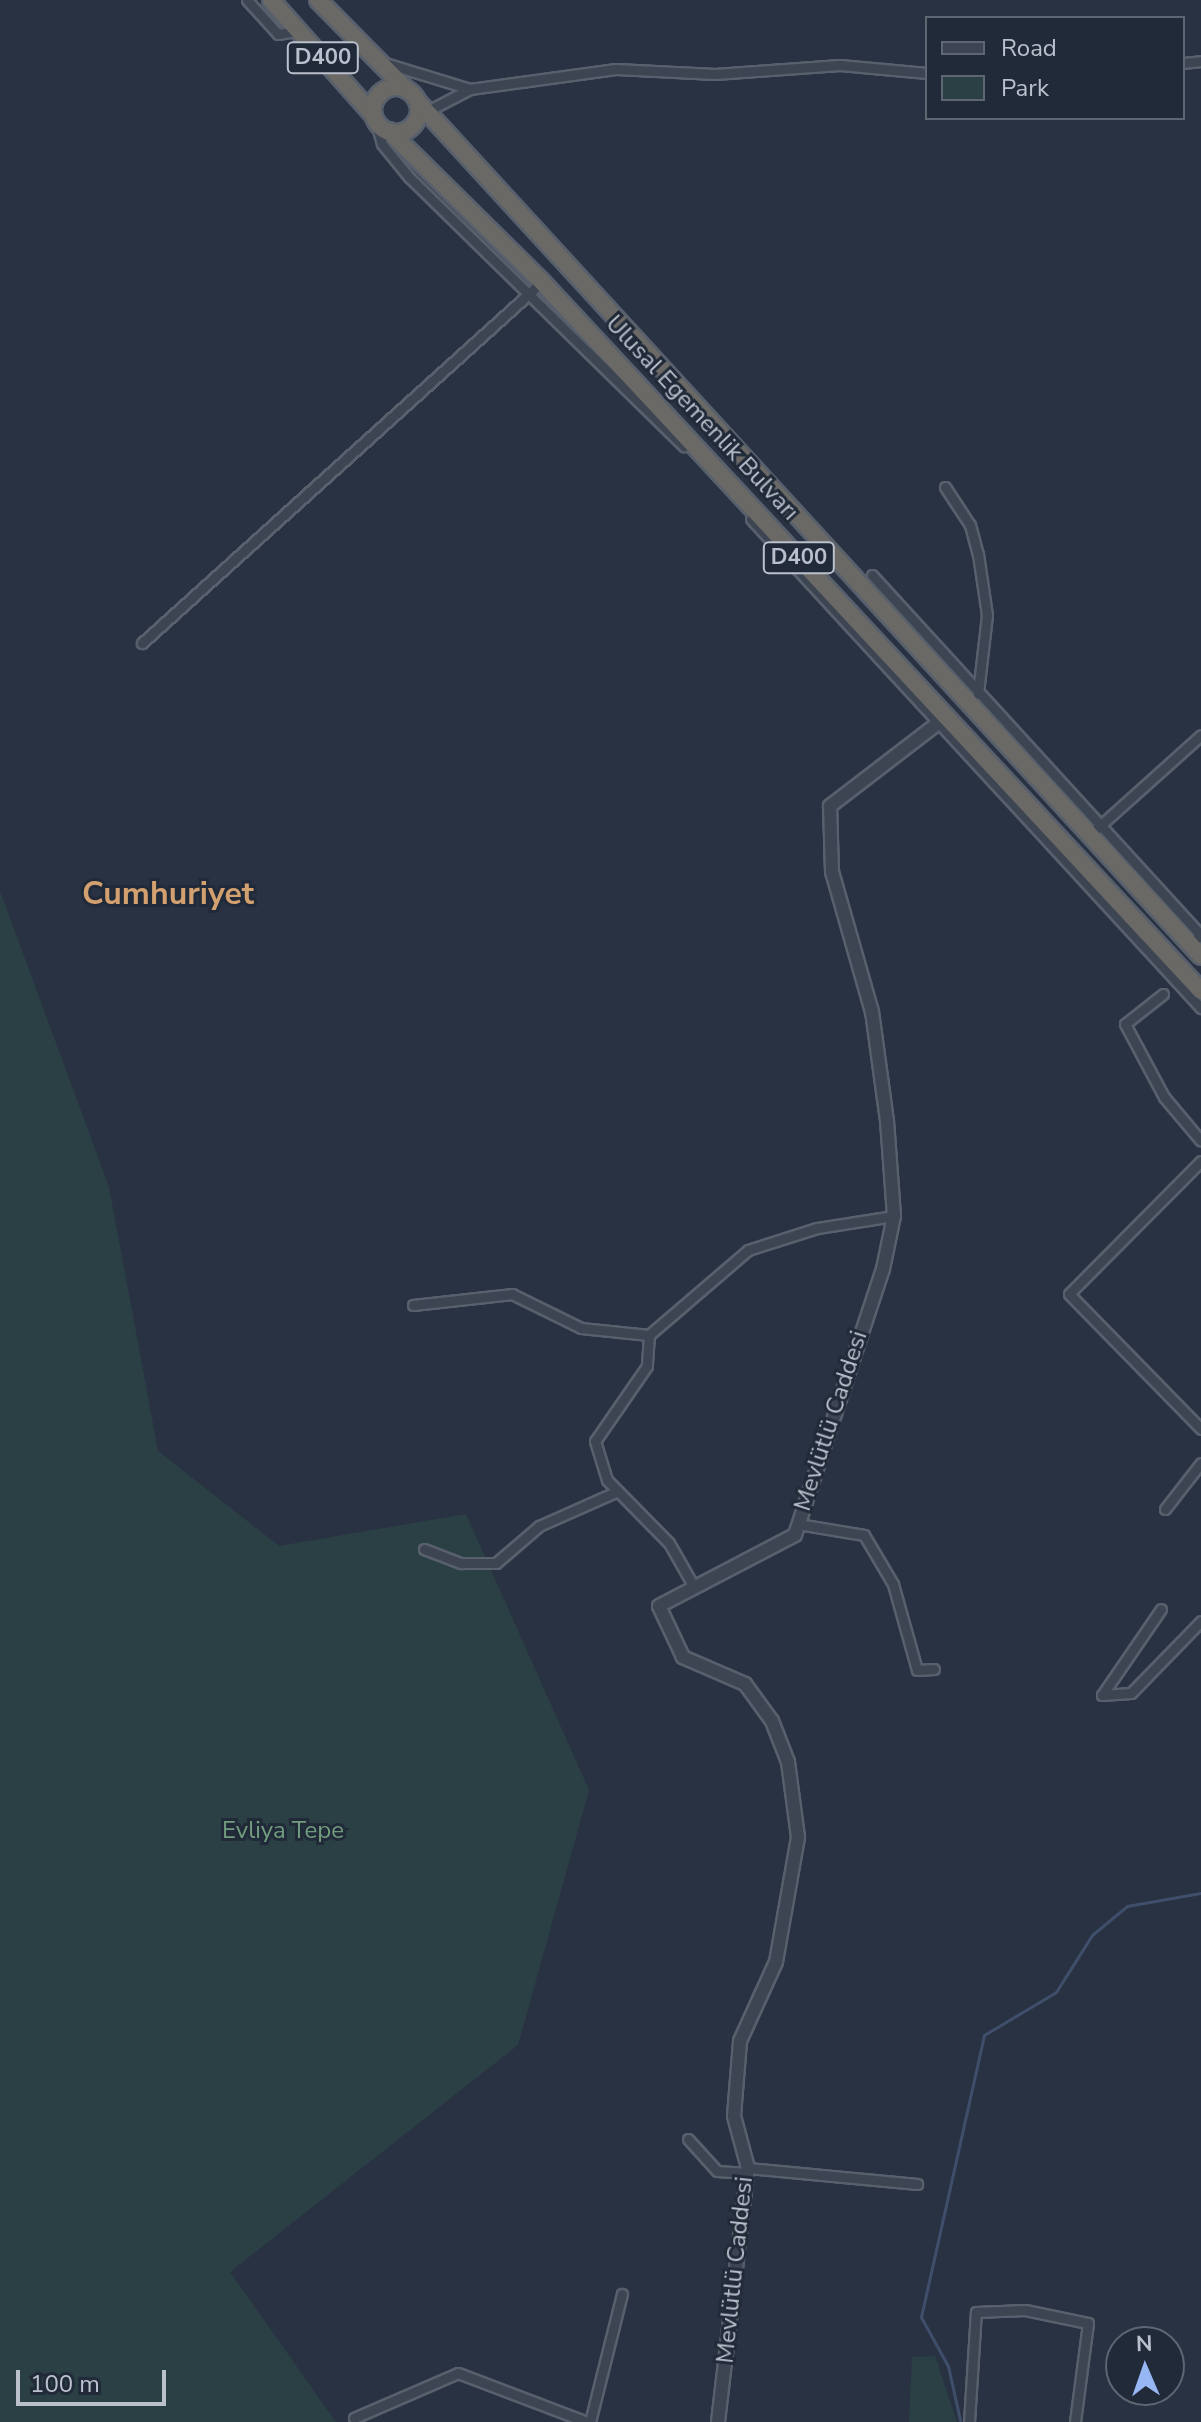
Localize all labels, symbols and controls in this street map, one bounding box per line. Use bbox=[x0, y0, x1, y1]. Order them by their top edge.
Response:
legend bbox=[925, 16, 1185, 120]
text: Road bbox=[1001, 32, 1057, 64]
road number: D400 bbox=[285, 40, 361, 76]
text: Park bbox=[1001, 72, 1049, 104]
street label: Ulusal Egemenlik Bulvarı bbox=[600, 310, 804, 526]
road number: D400 bbox=[761, 540, 837, 576]
district label: Cumhuriyet bbox=[82, 875, 254, 913]
street label: Mevlütlü Caddesi bbox=[788, 1327, 874, 1515]
park label: Evliya Tepe bbox=[222, 1817, 344, 1845]
street label: Mevlütlü Caddesi bbox=[711, 2175, 759, 2365]
north arrow bbox=[1105, 2326, 1185, 2406]
text: N bbox=[1135, 2329, 1153, 2359]
scale bar bbox=[20, 2354, 170, 2404]
text: 100 m bbox=[30, 2368, 100, 2400]

